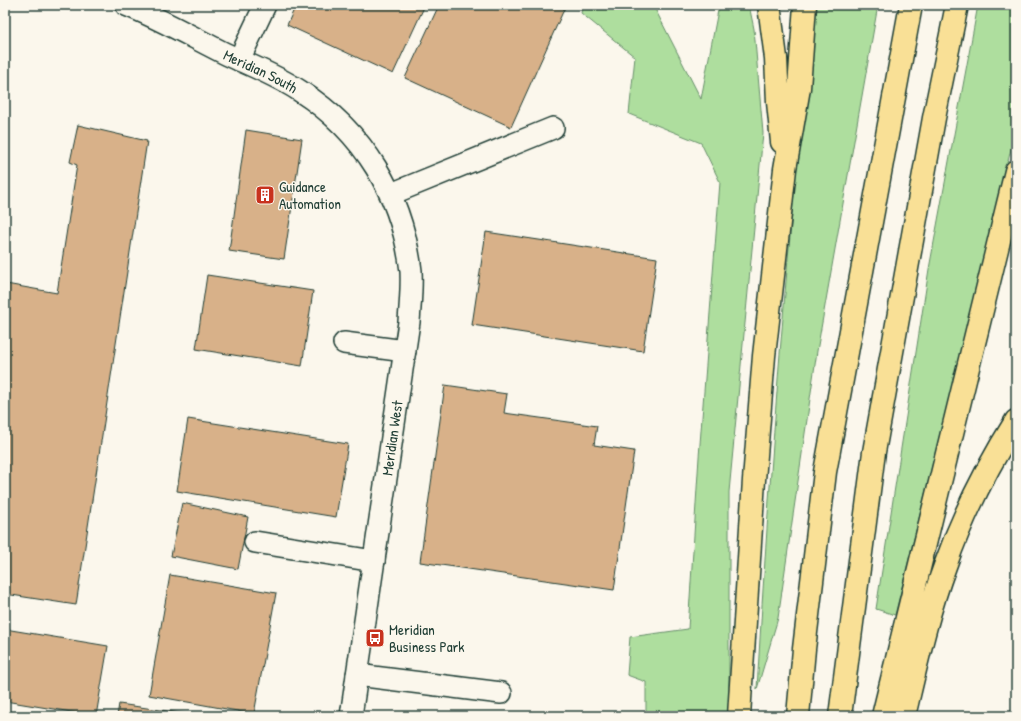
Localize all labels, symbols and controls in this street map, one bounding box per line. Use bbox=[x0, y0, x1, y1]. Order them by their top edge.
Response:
street label: Meridian South bbox=[220, 44, 302, 98]
place label: Guidance Automation bbox=[279, 176, 341, 214]
building icon: Guidance Automation bbox=[254, 184, 276, 206]
street label: Meridian West bbox=[376, 398, 408, 477]
place label: Meridian Business Park bbox=[389, 619, 465, 657]
bus stop icon: Meridian Business Park bbox=[364, 627, 386, 649]

